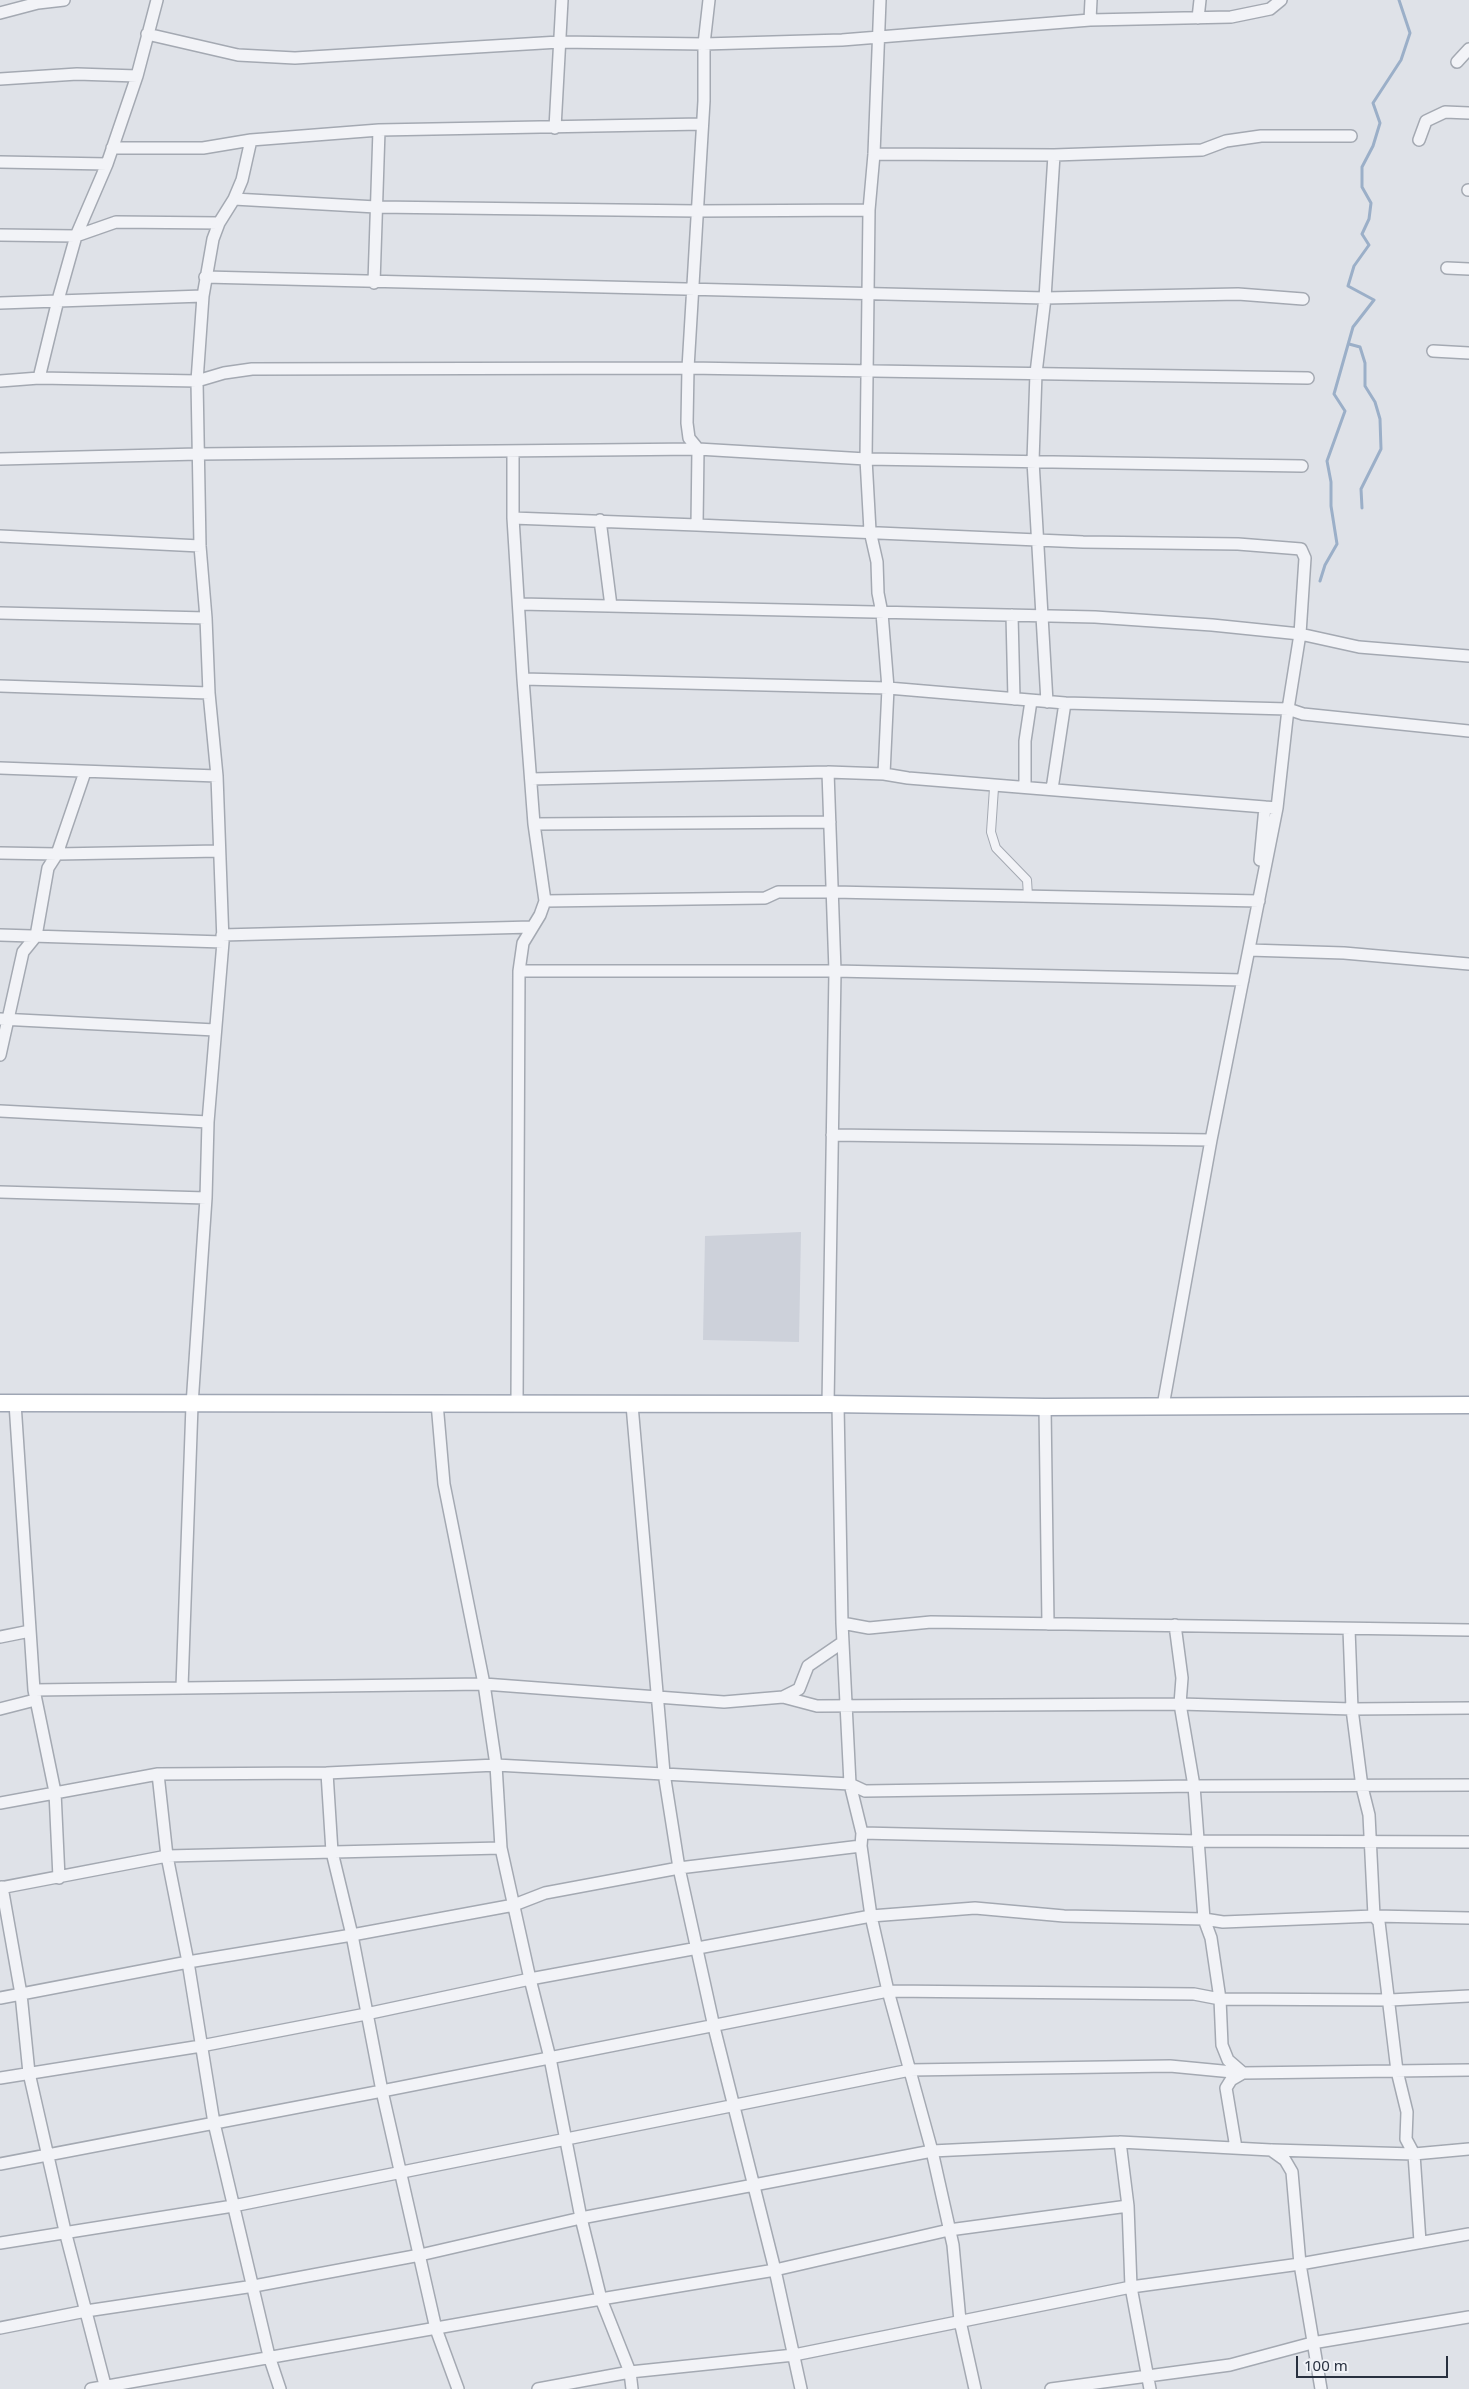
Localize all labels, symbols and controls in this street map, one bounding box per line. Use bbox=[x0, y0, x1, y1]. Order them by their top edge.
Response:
scale bar bbox=[1299, 2346, 1452, 2378]
text: 100 m bbox=[1304, 2355, 1348, 2375]

